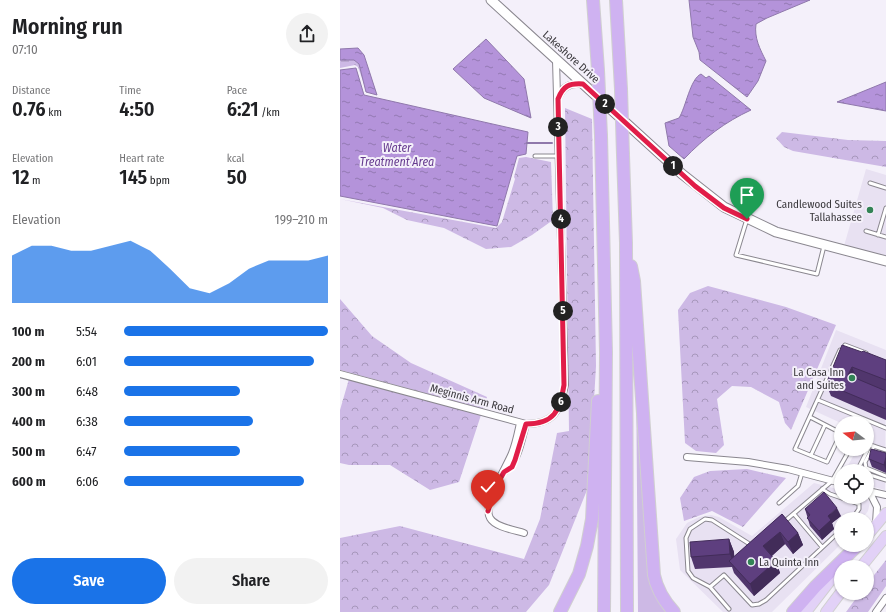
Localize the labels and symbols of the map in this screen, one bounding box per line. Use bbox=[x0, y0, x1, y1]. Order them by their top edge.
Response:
street label: Lakeshore Drive bbox=[540, 28, 602, 86]
pin: 2 bbox=[595, 94, 615, 114]
pin: 3 bbox=[548, 117, 568, 137]
water label: Water Treatment Area bbox=[360, 141, 434, 169]
pin: 1 bbox=[663, 156, 683, 176]
pin bbox=[730, 178, 764, 219]
place label: Candlewood Suites Tallahassee bbox=[776, 198, 862, 224]
marker: Candlewood Suites Tallahassee bbox=[865, 205, 875, 215]
pin: 4 bbox=[551, 209, 571, 229]
pin: 5 bbox=[553, 301, 573, 321]
place label: La Casa Inn and Suites bbox=[793, 366, 844, 392]
marker: La Casa Inn and Suites bbox=[847, 373, 857, 383]
street label: Meginnis Arm Road bbox=[429, 382, 515, 416]
pin: 6 bbox=[551, 392, 571, 412]
north arrow bbox=[834, 416, 874, 456]
pin bbox=[471, 470, 505, 511]
place label: La Quinta Inn bbox=[759, 556, 819, 569]
marker: La Quinta Inn bbox=[746, 557, 756, 567]

